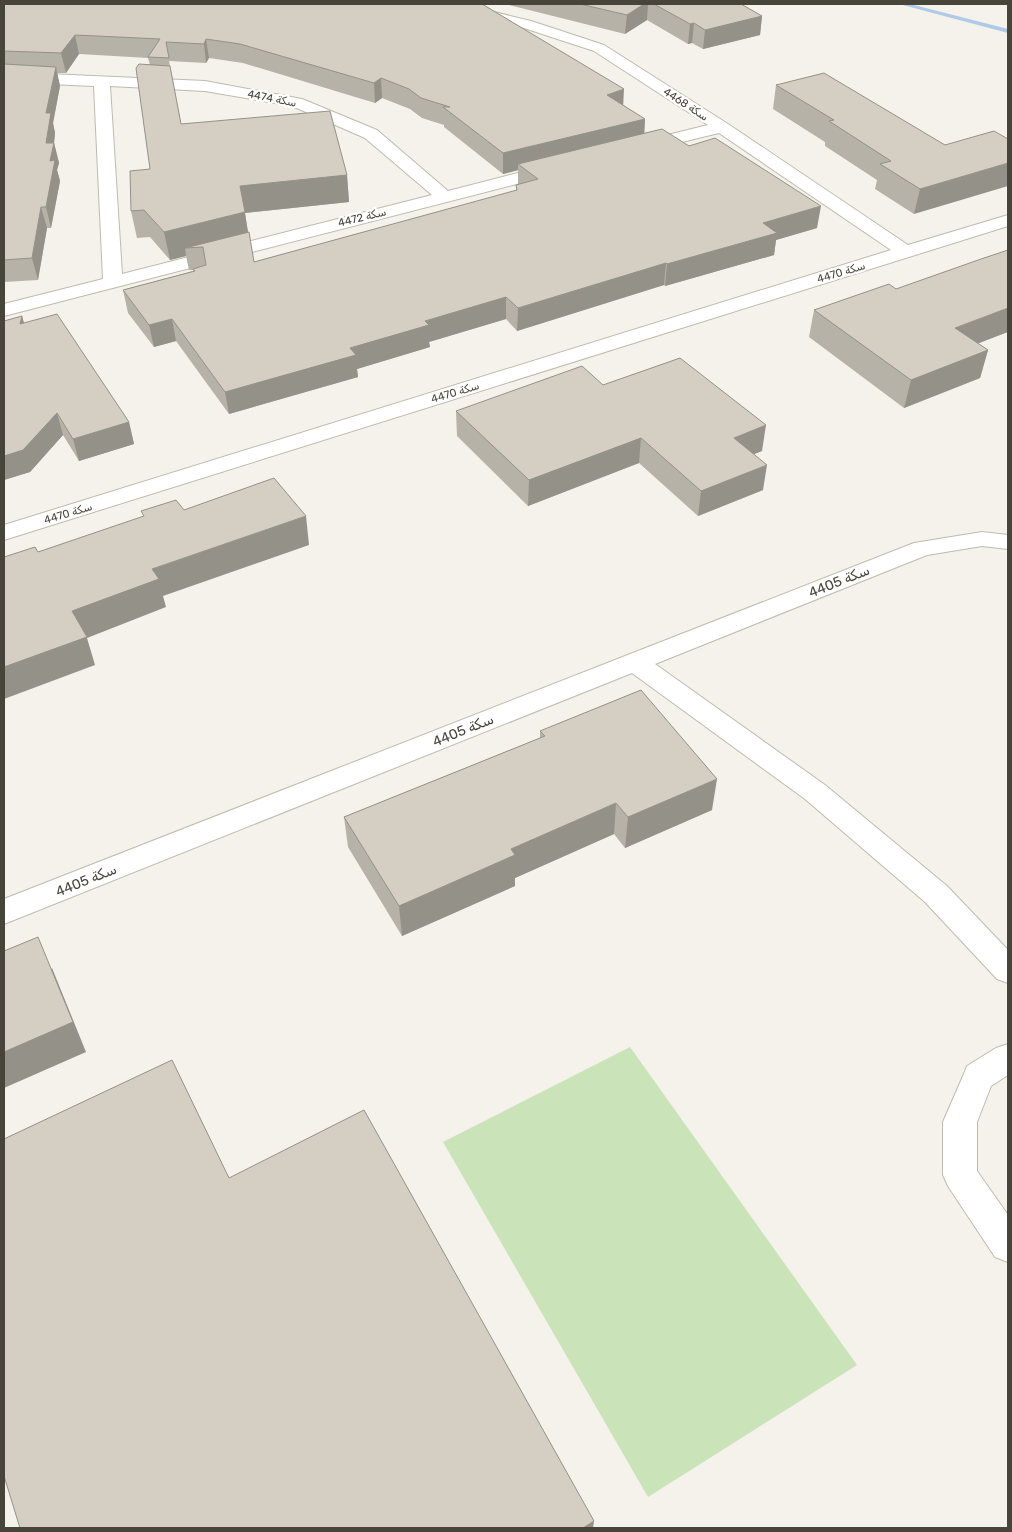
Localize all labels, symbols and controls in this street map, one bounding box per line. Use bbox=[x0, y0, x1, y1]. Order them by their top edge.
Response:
street label: سكة 4468 bbox=[661, 85, 711, 124]
street label: سكة 4474 bbox=[246, 87, 298, 110]
street label: سكة 4472 bbox=[337, 205, 388, 230]
street label: سكة 4470 bbox=[815, 259, 867, 286]
street label: سكة 4470 bbox=[429, 379, 481, 406]
street label: سكة 4470 bbox=[42, 500, 94, 527]
street label: سكة 4405 bbox=[806, 561, 872, 601]
street label: سكة 4405 bbox=[430, 710, 496, 750]
street label: سكة 4405 bbox=[53, 860, 119, 900]

